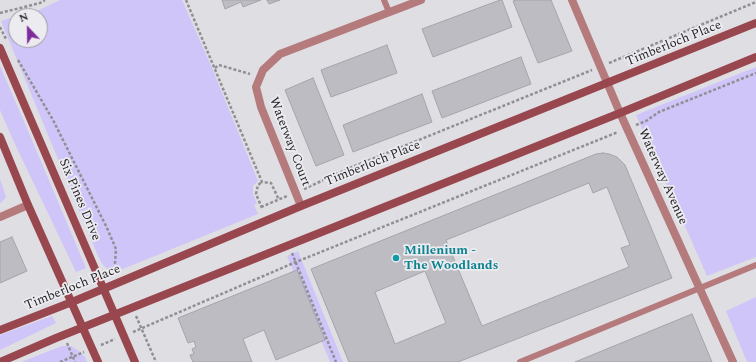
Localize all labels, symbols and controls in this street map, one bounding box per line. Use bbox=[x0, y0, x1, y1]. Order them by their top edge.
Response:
north arrow bbox=[8, 8, 48, 48]
text: N bbox=[16, 8, 31, 27]
street label: Timberloch Place bbox=[624, 18, 724, 70]
street label: Waterway Court bbox=[265, 95, 313, 189]
street label: Waterway Avenue bbox=[634, 127, 690, 227]
street label: Timberloch Place bbox=[323, 138, 423, 190]
street label: Six Pines Drive bbox=[55, 157, 103, 243]
place label: Millenium - The Woodlands bbox=[404, 243, 498, 274]
marker: Millenium - The Woodlands bbox=[391, 253, 401, 263]
street label: Timberloch Place bbox=[23, 262, 123, 314]

